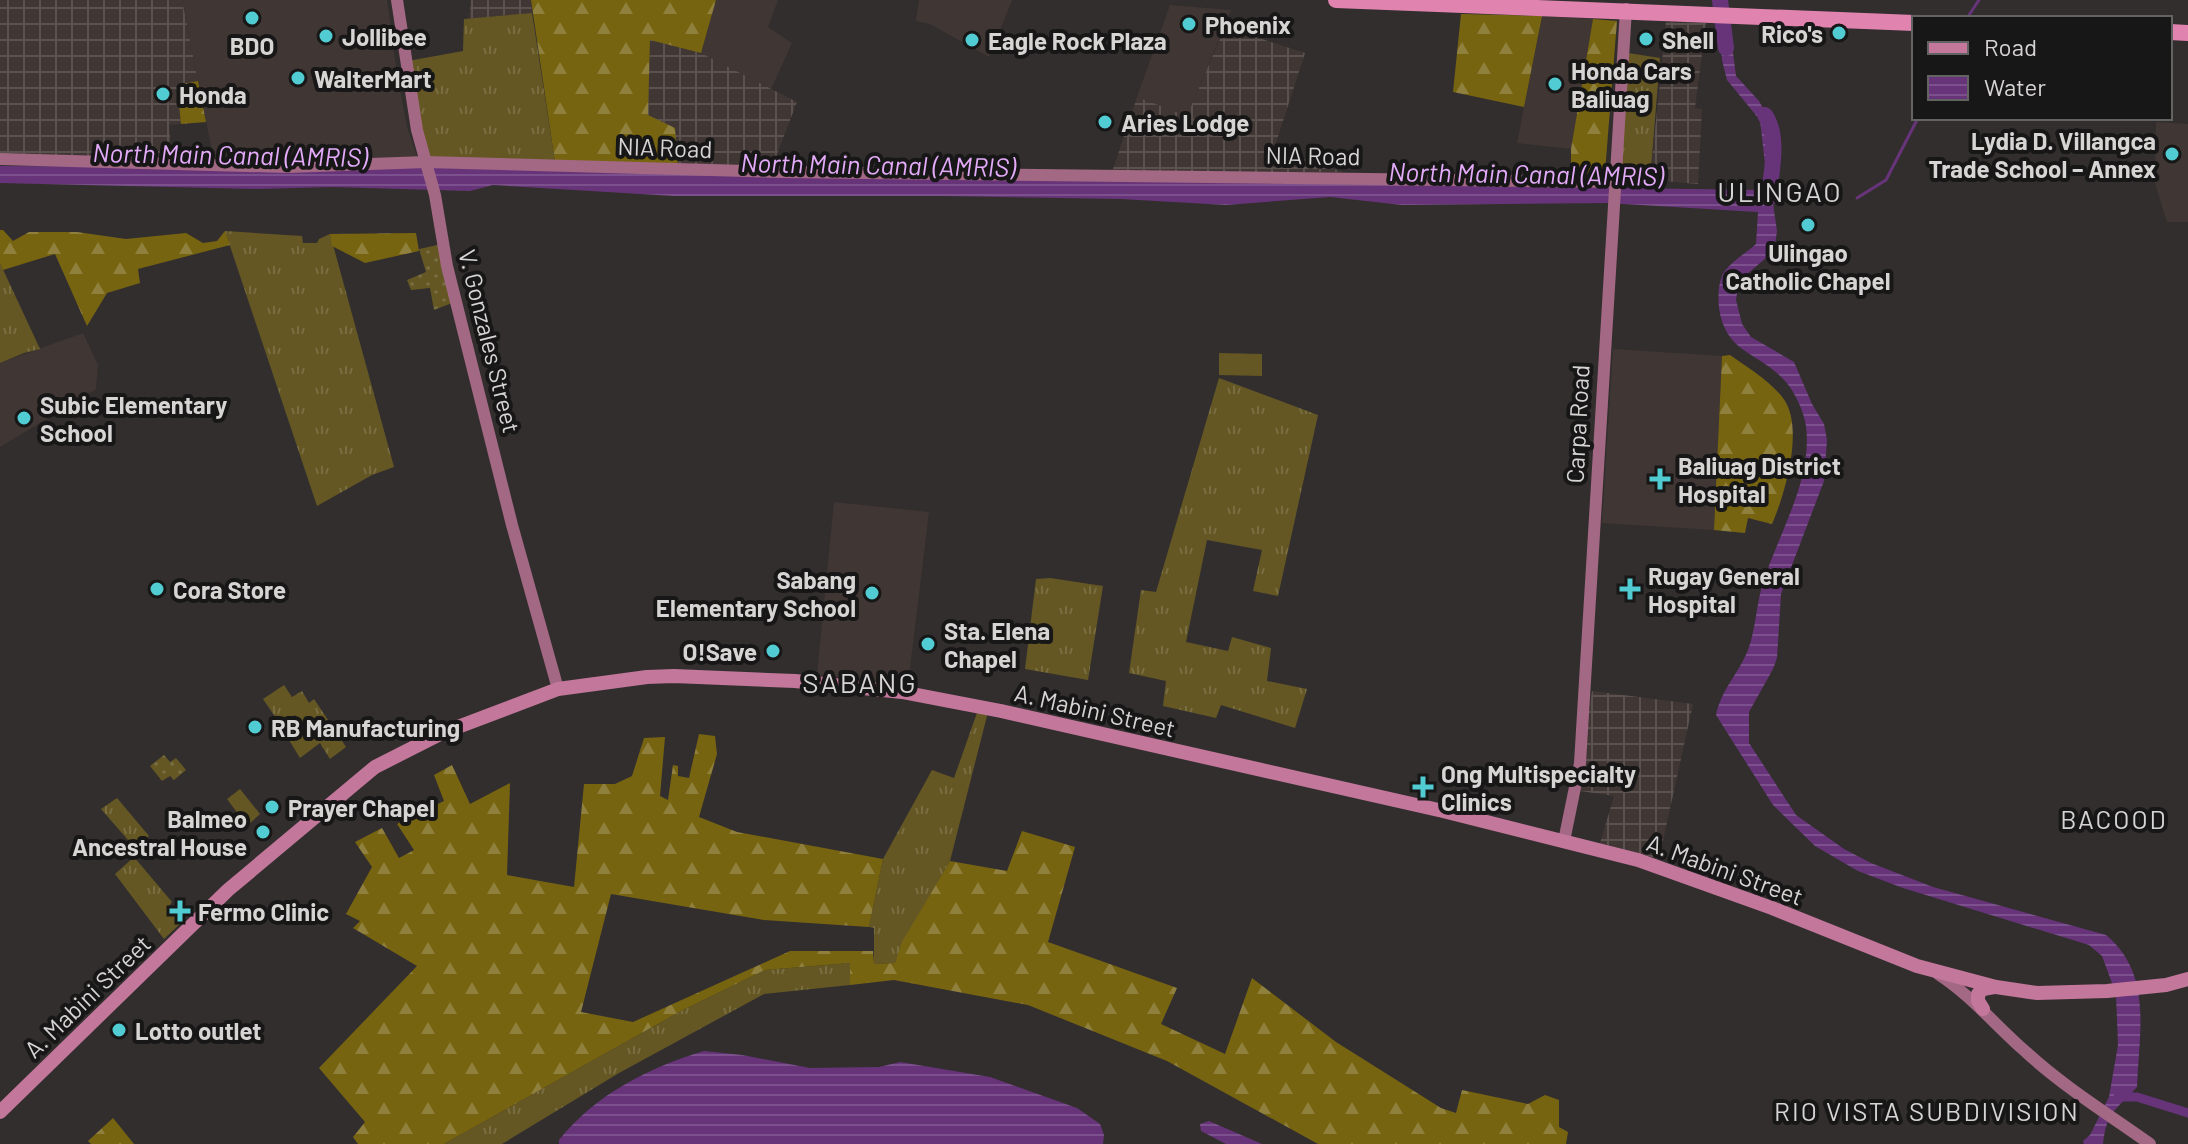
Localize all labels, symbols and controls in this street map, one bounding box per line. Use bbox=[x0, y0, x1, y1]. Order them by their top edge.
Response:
marker: BDO bbox=[243, 9, 261, 27]
place label: Phoenix bbox=[1205, 10, 1291, 39]
marker: Phoenix bbox=[1180, 15, 1198, 33]
legend bbox=[1912, 16, 2172, 120]
place label: Rico's bbox=[1761, 19, 1823, 48]
place label: Jollibee bbox=[342, 22, 427, 51]
marker: Rico's bbox=[1830, 24, 1848, 42]
place label: Shell bbox=[1662, 25, 1714, 54]
place label: Eagle Rock Plaza bbox=[988, 26, 1167, 55]
marker: Jollibee bbox=[317, 27, 335, 45]
marker: Shell bbox=[1637, 30, 1655, 48]
place label: BDO bbox=[230, 31, 274, 60]
marker: Eagle Rock Plaza bbox=[963, 31, 981, 49]
text: Road bbox=[1984, 32, 2037, 61]
place label: Honda Cars Baliuag bbox=[1571, 56, 1692, 113]
place label: WalterMart bbox=[314, 64, 432, 93]
marker: WalterMart bbox=[289, 69, 307, 87]
text: Water bbox=[1984, 72, 2046, 101]
marker: Honda Cars Baliuag bbox=[1546, 75, 1564, 93]
place label: Honda bbox=[179, 80, 247, 109]
marker: Honda bbox=[154, 85, 172, 103]
place label: Aries Lodge bbox=[1121, 108, 1249, 137]
marker: Aries Lodge bbox=[1096, 113, 1114, 131]
place label: Lydia D. Villangca Trade School – Annex bbox=[1929, 126, 2156, 183]
street label: NIA Road bbox=[617, 131, 713, 163]
water label: North Main Canal (AMRIS) bbox=[92, 136, 369, 172]
street label: NIA Road bbox=[1265, 140, 1361, 170]
marker: Lydia D. Villangca Trade School – Annex bbox=[2163, 145, 2181, 163]
water label: North Main Canal (AMRIS) bbox=[740, 146, 1017, 182]
water label: North Main Canal (AMRIS) bbox=[1388, 155, 1665, 191]
district label: ULINGAO bbox=[1717, 174, 1843, 208]
marker: Ulingao Catholic Chapel bbox=[1799, 216, 1817, 234]
place label: Ulingao Catholic Chapel bbox=[1725, 238, 1891, 295]
street label: V. Gonzales Street bbox=[453, 246, 527, 436]
street label: Carpa Road bbox=[1559, 364, 1595, 484]
place label: Subic Elementary School bbox=[40, 390, 227, 447]
marker: Subic Elementary School bbox=[15, 409, 33, 427]
place label: Baliuag District Hospital bbox=[1678, 451, 1841, 508]
marker: Baliuag District Hospital bbox=[1649, 468, 1671, 490]
place label: Rugay General Hospital bbox=[1648, 561, 1800, 618]
place label: Sabang Elementary School bbox=[656, 565, 856, 622]
place label: Cora Store bbox=[173, 575, 286, 604]
marker: Rugay General Hospital bbox=[1619, 578, 1641, 600]
marker: Cora Store bbox=[148, 580, 166, 598]
marker: Sabang Elementary School bbox=[863, 584, 881, 602]
place label: Sta. Elena Chapel bbox=[944, 616, 1050, 673]
marker: Sta. Elena Chapel bbox=[919, 635, 937, 653]
place label: O!Save bbox=[683, 637, 757, 666]
marker: O!Save bbox=[764, 642, 782, 660]
district label: SABANG bbox=[802, 665, 918, 699]
street label: A. Mabini Street bbox=[1012, 677, 1178, 743]
place label: RB Manufacturing bbox=[271, 713, 460, 742]
marker: RB Manufacturing bbox=[246, 718, 264, 736]
place label: Ong Multispecialty Clinics bbox=[1441, 759, 1636, 816]
marker: Ong Multispecialty Clinics bbox=[1412, 776, 1434, 798]
place label: Prayer Chapel bbox=[288, 793, 435, 822]
marker: Prayer Chapel bbox=[263, 798, 281, 816]
district label: BACOOD bbox=[2060, 803, 2168, 834]
place label: Balmeo Ancestral House bbox=[72, 804, 247, 861]
marker: Balmeo Ancestral House bbox=[254, 823, 272, 841]
street label: A. Mabini Street bbox=[1643, 827, 1807, 911]
place label: Fermo Clinic bbox=[198, 897, 329, 926]
marker: Fermo Clinic bbox=[169, 900, 191, 922]
street label: A. Mabini Street bbox=[18, 929, 156, 1063]
place label: Lotto outlet bbox=[135, 1016, 261, 1045]
marker: Lotto outlet bbox=[110, 1021, 128, 1039]
district label: RIO VISTA SUBDIVISION bbox=[1774, 1095, 2080, 1126]

